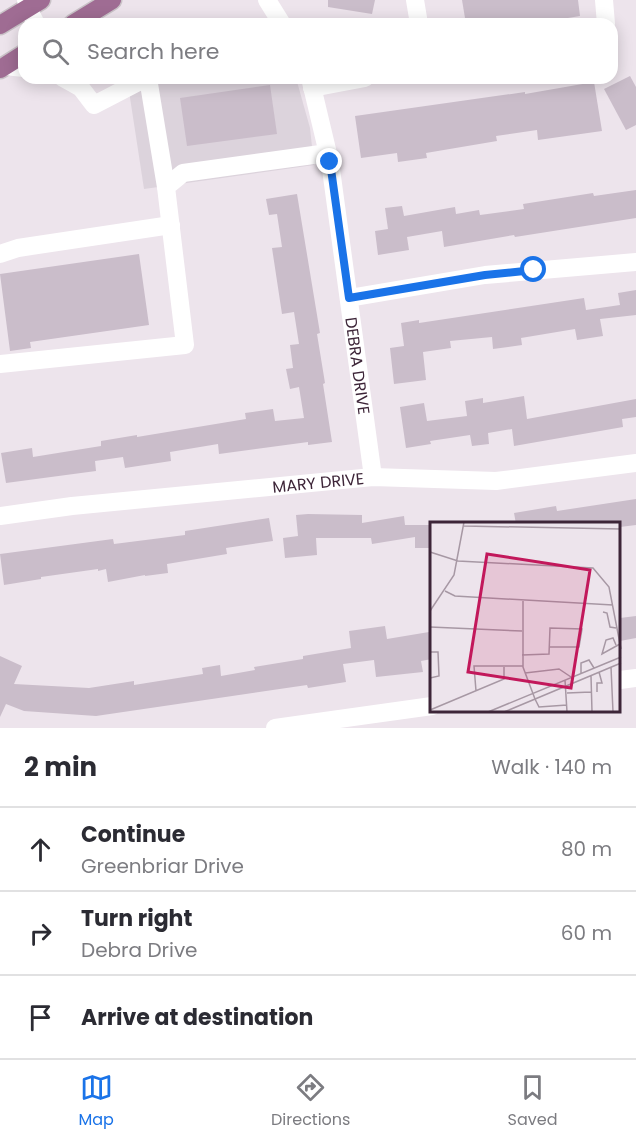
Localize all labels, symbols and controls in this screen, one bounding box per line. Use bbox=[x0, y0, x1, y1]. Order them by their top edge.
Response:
search box bbox=[18, 18, 618, 84]
icon: search bbox=[39, 35, 72, 68]
text: Search here bbox=[87, 36, 220, 67]
route end bbox=[316, 148, 342, 174]
route start bbox=[520, 256, 546, 282]
street label: DEBRA DRIVE bbox=[339, 316, 375, 416]
street label: MARY DRIVE bbox=[271, 467, 365, 499]
inset map bbox=[430, 522, 621, 713]
text: 2 min bbox=[24, 749, 97, 785]
text: Walk · 140 m bbox=[491, 753, 612, 781]
text: Continue bbox=[81, 819, 185, 850]
icon: ahead bbox=[24, 833, 57, 866]
text: 80 m bbox=[561, 835, 612, 863]
text: Greenbriar Drive bbox=[81, 852, 244, 880]
text: Turn right bbox=[81, 903, 192, 934]
icon: right bbox=[24, 917, 57, 950]
text: 60 m bbox=[561, 919, 612, 947]
text: Debra Drive bbox=[81, 936, 198, 964]
icon: arrive bbox=[24, 1001, 57, 1034]
text: Arrive at destination bbox=[81, 1002, 313, 1033]
tab: Map bbox=[79, 1071, 114, 1132]
tab: Directions bbox=[271, 1071, 350, 1132]
tab: Saved bbox=[508, 1071, 557, 1132]

